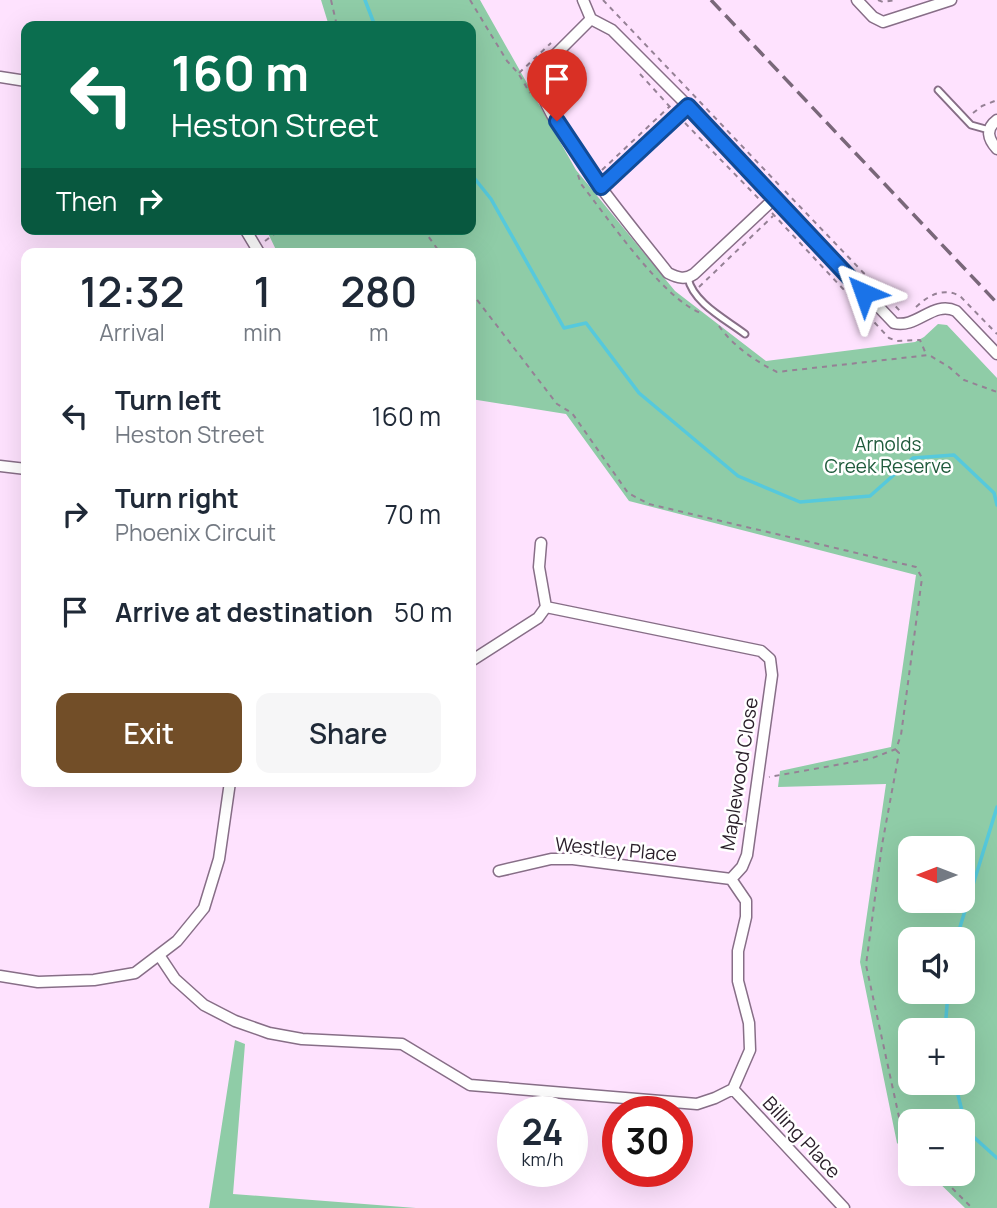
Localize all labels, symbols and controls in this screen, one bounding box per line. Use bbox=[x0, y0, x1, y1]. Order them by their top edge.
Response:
text: 160 m bbox=[171, 39, 309, 106]
icon: left bbox=[56, 49, 147, 140]
pin bbox=[527, 49, 587, 121]
icon: arrive bbox=[538, 60, 576, 98]
text: Heston Street bbox=[171, 103, 379, 147]
icon: right bbox=[131, 182, 169, 220]
text: Then bbox=[56, 183, 117, 219]
position arrow bbox=[827, 256, 901, 330]
text: 12:32 bbox=[80, 262, 185, 320]
text: 1 bbox=[254, 262, 271, 320]
text: 280 bbox=[340, 262, 417, 320]
text: Arrival bbox=[99, 316, 165, 348]
text: min bbox=[243, 316, 282, 348]
text: m bbox=[369, 316, 389, 348]
text: Turn left bbox=[115, 382, 222, 418]
icon: left bbox=[56, 397, 94, 435]
text: 160 m bbox=[372, 398, 441, 434]
text: Heston Street bbox=[115, 418, 264, 450]
park label: Arnolds Creek Reserve bbox=[824, 431, 952, 479]
text: Turn right bbox=[115, 480, 239, 516]
icon: right bbox=[56, 495, 94, 533]
text: 70 m bbox=[385, 496, 441, 532]
text: Phoenix Circuit bbox=[115, 516, 276, 548]
icon: arrive bbox=[56, 593, 94, 631]
text: Arrive at destination bbox=[115, 594, 373, 630]
text: 50 m bbox=[394, 594, 452, 630]
button: Exit bbox=[56, 693, 242, 773]
button: Share bbox=[256, 693, 441, 773]
street label: Maplewood Close bbox=[714, 695, 764, 853]
street label: Westley Place bbox=[554, 831, 678, 867]
north arrow bbox=[898, 836, 975, 914]
map controls bbox=[898, 836, 975, 1186]
button: sound bbox=[898, 927, 975, 1004]
button: + bbox=[898, 1018, 975, 1095]
street label: Billing Place bbox=[757, 1090, 847, 1184]
speed limit sign: 30 bbox=[602, 1096, 693, 1187]
text: 24 bbox=[522, 1108, 563, 1156]
button: − bbox=[898, 1109, 975, 1186]
text: km/h bbox=[522, 1147, 563, 1171]

